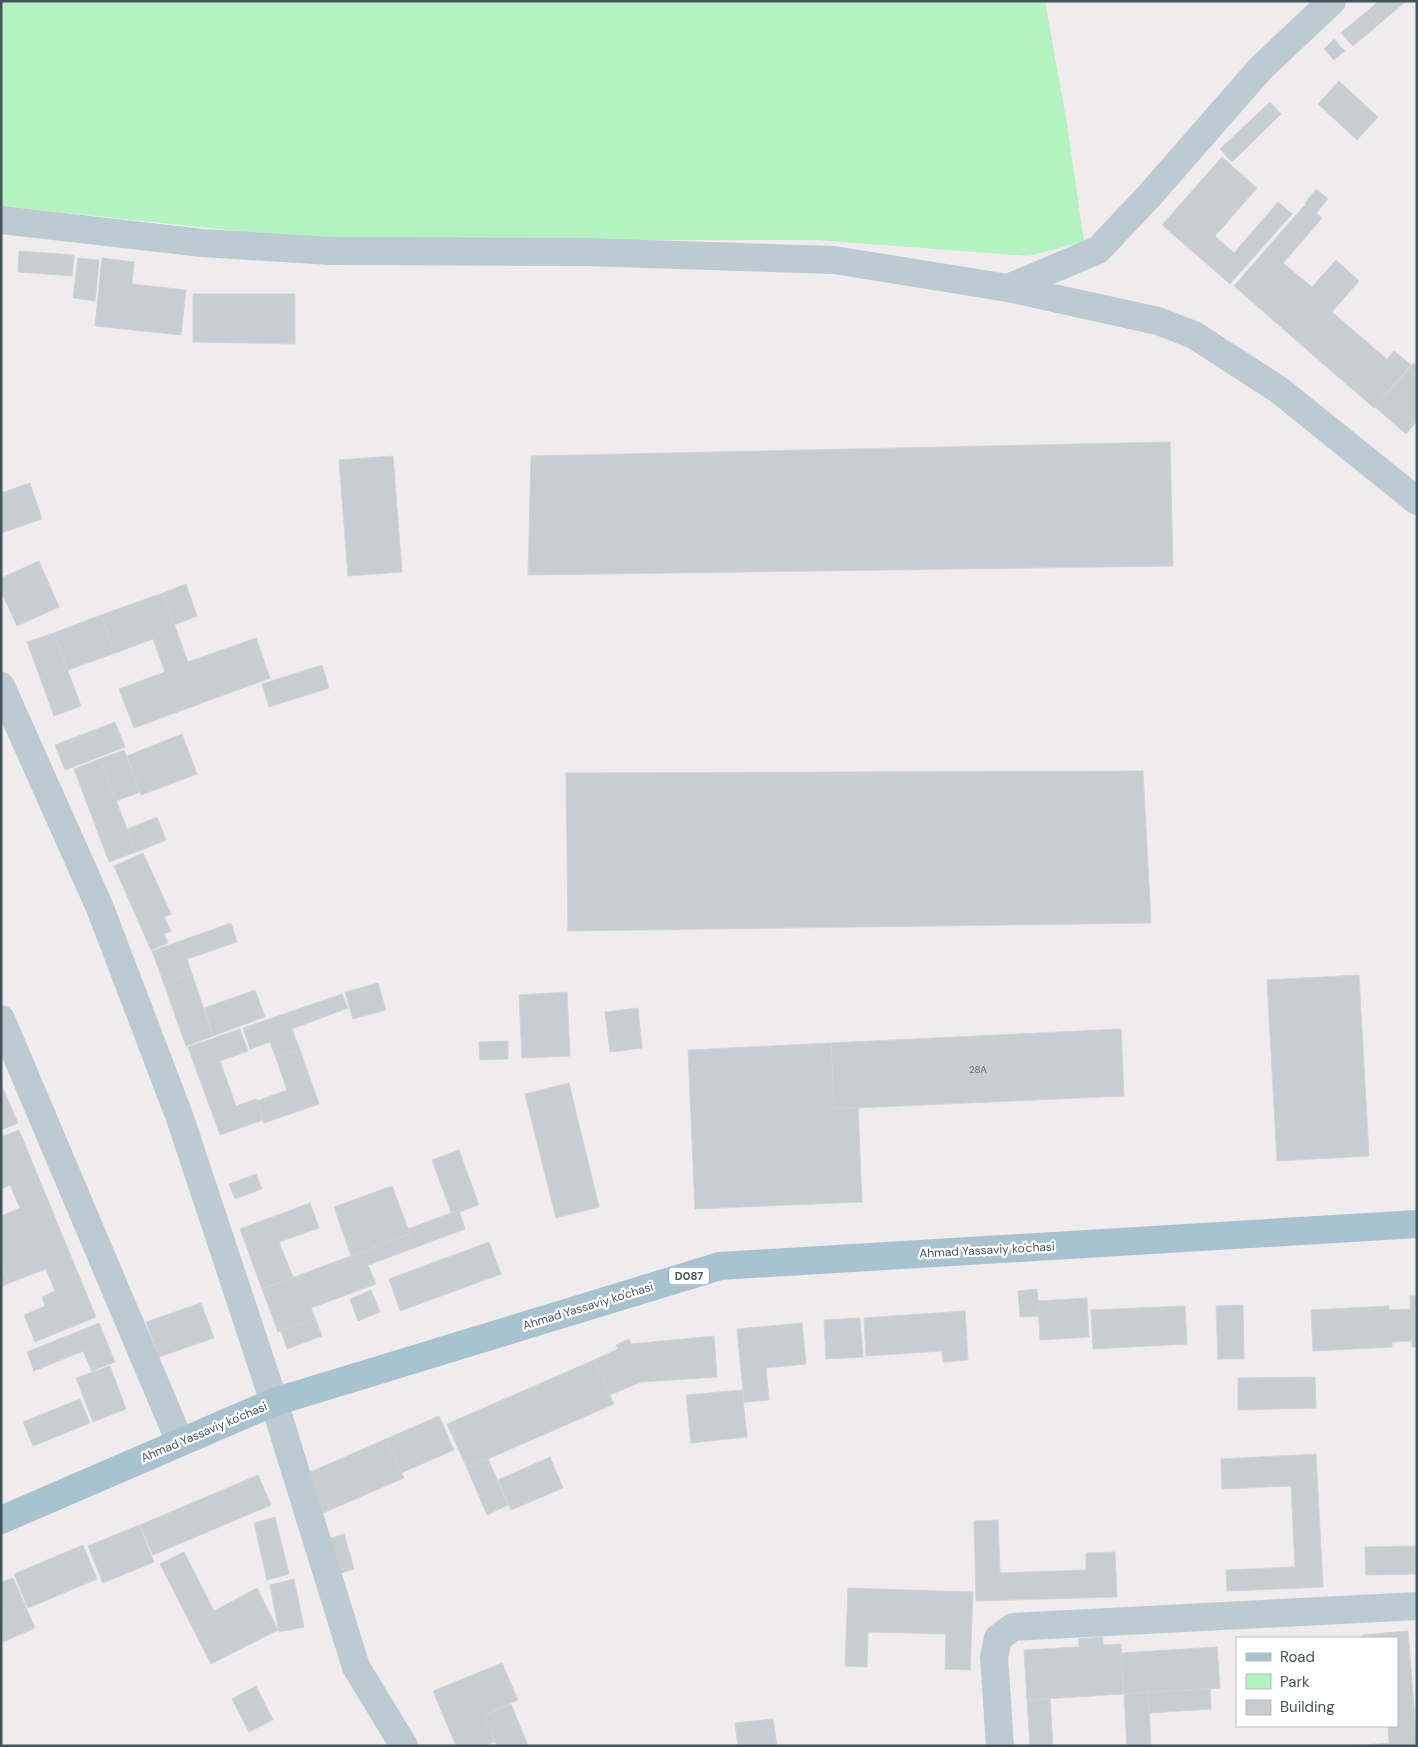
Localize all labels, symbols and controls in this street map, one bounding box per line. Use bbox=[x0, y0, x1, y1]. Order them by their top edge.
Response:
house number: 28A bbox=[969, 1063, 987, 1076]
street label: Ahmad Yassaviy ko'chasi bbox=[919, 1238, 1055, 1262]
road number: D087 bbox=[669, 1268, 709, 1284]
street label: Ahmad Yassaviy ko'chasi bbox=[521, 1278, 655, 1333]
street label: Ahmad Yassaviy ko'chasi bbox=[138, 1398, 270, 1466]
legend bbox=[1236, 1637, 1398, 1727]
text: Road bbox=[1280, 1647, 1315, 1667]
text: Park bbox=[1280, 1672, 1310, 1692]
text: Building bbox=[1280, 1697, 1335, 1717]

